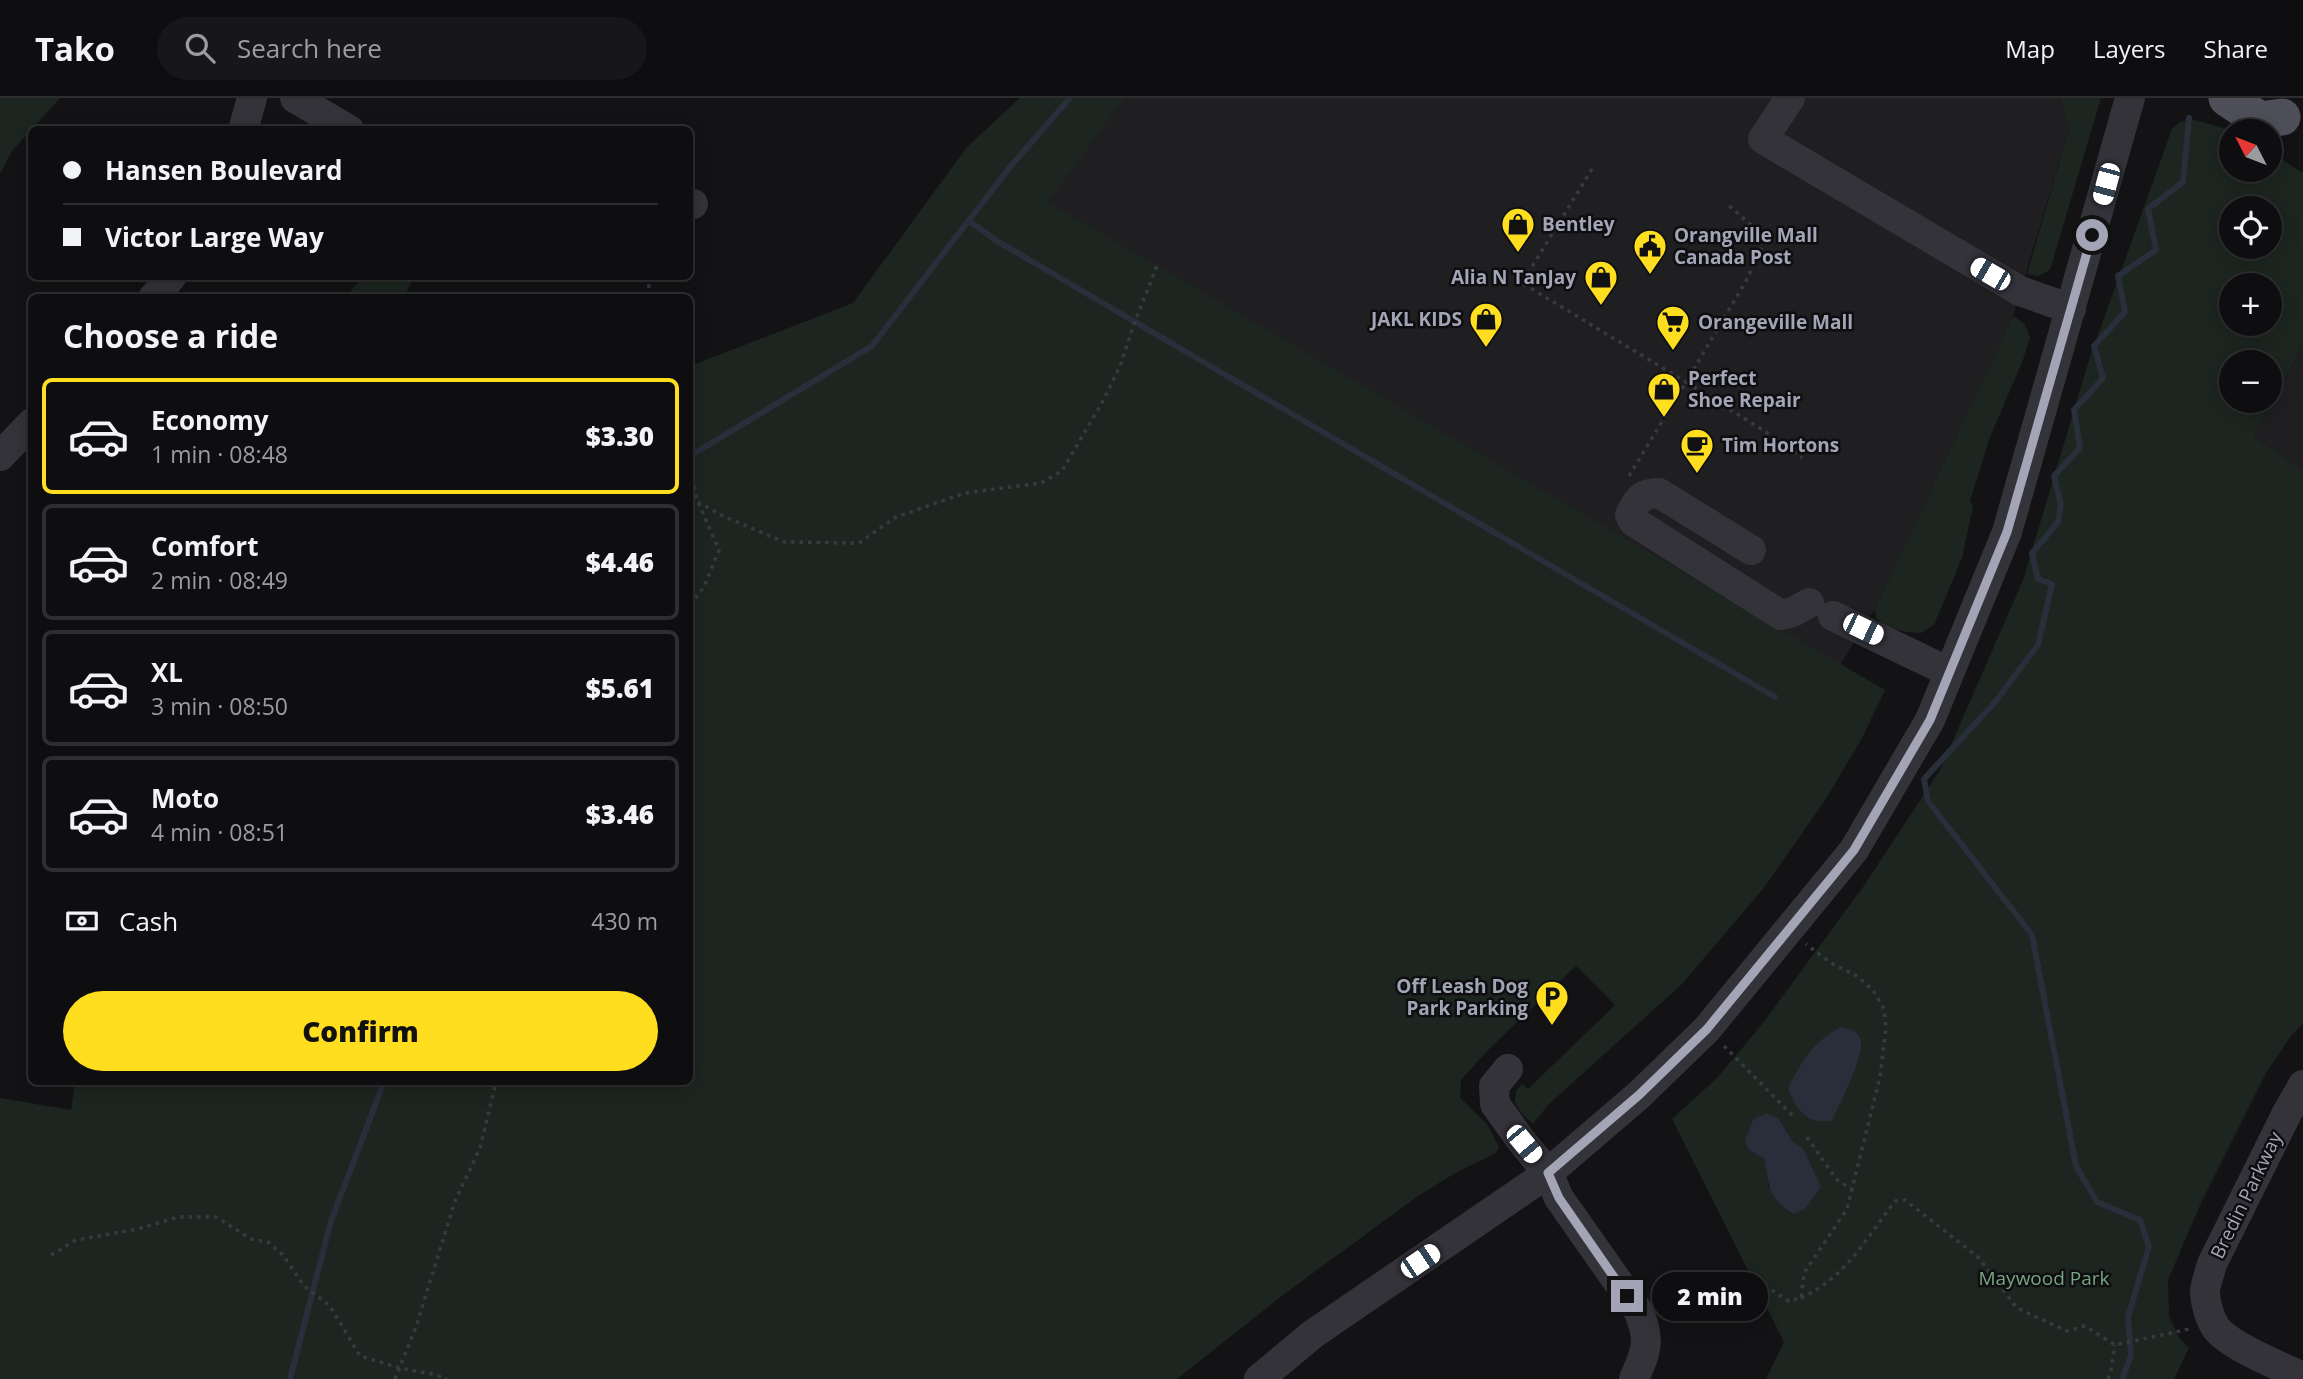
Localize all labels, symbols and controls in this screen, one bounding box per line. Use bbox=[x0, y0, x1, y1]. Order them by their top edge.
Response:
search box bbox=[157, 17, 647, 80]
text: Tako bbox=[35, 26, 115, 71]
icon: search bbox=[181, 29, 219, 67]
text: Search here bbox=[237, 30, 382, 66]
text: Map bbox=[2005, 32, 2055, 65]
text: Layers bbox=[2093, 32, 2166, 65]
text: Share bbox=[2204, 32, 2268, 65]
north arrow bbox=[2219, 119, 2282, 182]
map controls bbox=[2219, 119, 2282, 413]
text: Hansen Boulevard bbox=[105, 152, 343, 188]
car bbox=[2091, 161, 2122, 207]
button: locate bbox=[2219, 196, 2282, 259]
shop icon: Bentley bbox=[1499, 205, 1537, 254]
place label: Bentley bbox=[1542, 211, 1615, 237]
text: Victor Large Way bbox=[105, 219, 324, 255]
route start bbox=[2076, 219, 2108, 251]
place label: Orangville Mall Canada Post bbox=[1674, 222, 1818, 270]
public building icon: Orangville Mall Canada Post bbox=[1631, 227, 1669, 276]
car bbox=[1967, 254, 2014, 294]
shop icon: Alia N TanJay bbox=[1582, 258, 1620, 307]
place label: Alia N TanJay bbox=[1451, 264, 1576, 290]
button: + bbox=[2219, 273, 2282, 336]
shop icon: JAKL KIDS bbox=[1467, 300, 1505, 349]
supermarket icon: Orangeville Mall bbox=[1654, 303, 1692, 352]
place label: JAKL KIDS bbox=[1369, 306, 1462, 332]
place label: Orangeville Mall bbox=[1698, 309, 1853, 335]
text: Choose a ride bbox=[63, 314, 278, 357]
button: − bbox=[2219, 350, 2282, 413]
place label: Perfect Shoe Repair bbox=[1688, 365, 1801, 413]
shop icon: Perfect Shoe Repair bbox=[1645, 370, 1683, 419]
text: Economy bbox=[151, 402, 269, 438]
icon: car bbox=[67, 405, 130, 468]
text: $3.30 bbox=[586, 418, 654, 454]
cafe icon: Tim Hortons bbox=[1678, 426, 1716, 475]
place label: Tim Hortons bbox=[1722, 432, 1839, 458]
text: 1 min · 08:48 bbox=[151, 438, 288, 470]
text: Comfort bbox=[151, 528, 258, 564]
icon: car bbox=[67, 531, 130, 594]
text: $4.46 bbox=[586, 544, 654, 580]
text: 2 min · 08:49 bbox=[151, 564, 288, 596]
car bbox=[1840, 610, 1887, 648]
text: XL bbox=[151, 654, 183, 690]
icon: car bbox=[67, 657, 130, 720]
text: $5.61 bbox=[586, 670, 654, 706]
text: 3 min · 08:50 bbox=[151, 690, 288, 722]
text: Moto bbox=[151, 780, 219, 816]
icon: car bbox=[67, 783, 130, 846]
text: $3.46 bbox=[586, 796, 654, 832]
text: 4 min · 08:51 bbox=[151, 816, 288, 848]
icon: cash bbox=[63, 902, 101, 940]
text: Cash bbox=[119, 903, 178, 939]
text: 430 m bbox=[591, 905, 658, 937]
place label: Off Leash Dog Park Parking bbox=[1396, 973, 1528, 1021]
parking icon: Off Leash Dog Park Parking bbox=[1533, 978, 1571, 1027]
button: Confirm bbox=[63, 991, 658, 1071]
car bbox=[1503, 1121, 1546, 1167]
street label: Bredin Parkway bbox=[2204, 1127, 2288, 1263]
car bbox=[1397, 1241, 1444, 1281]
park label: Maywood Park bbox=[1978, 1265, 2110, 1291]
callout: 2 min bbox=[1652, 1272, 1767, 1320]
route end bbox=[1611, 1280, 1643, 1312]
text: 2 min bbox=[1677, 1280, 1743, 1312]

